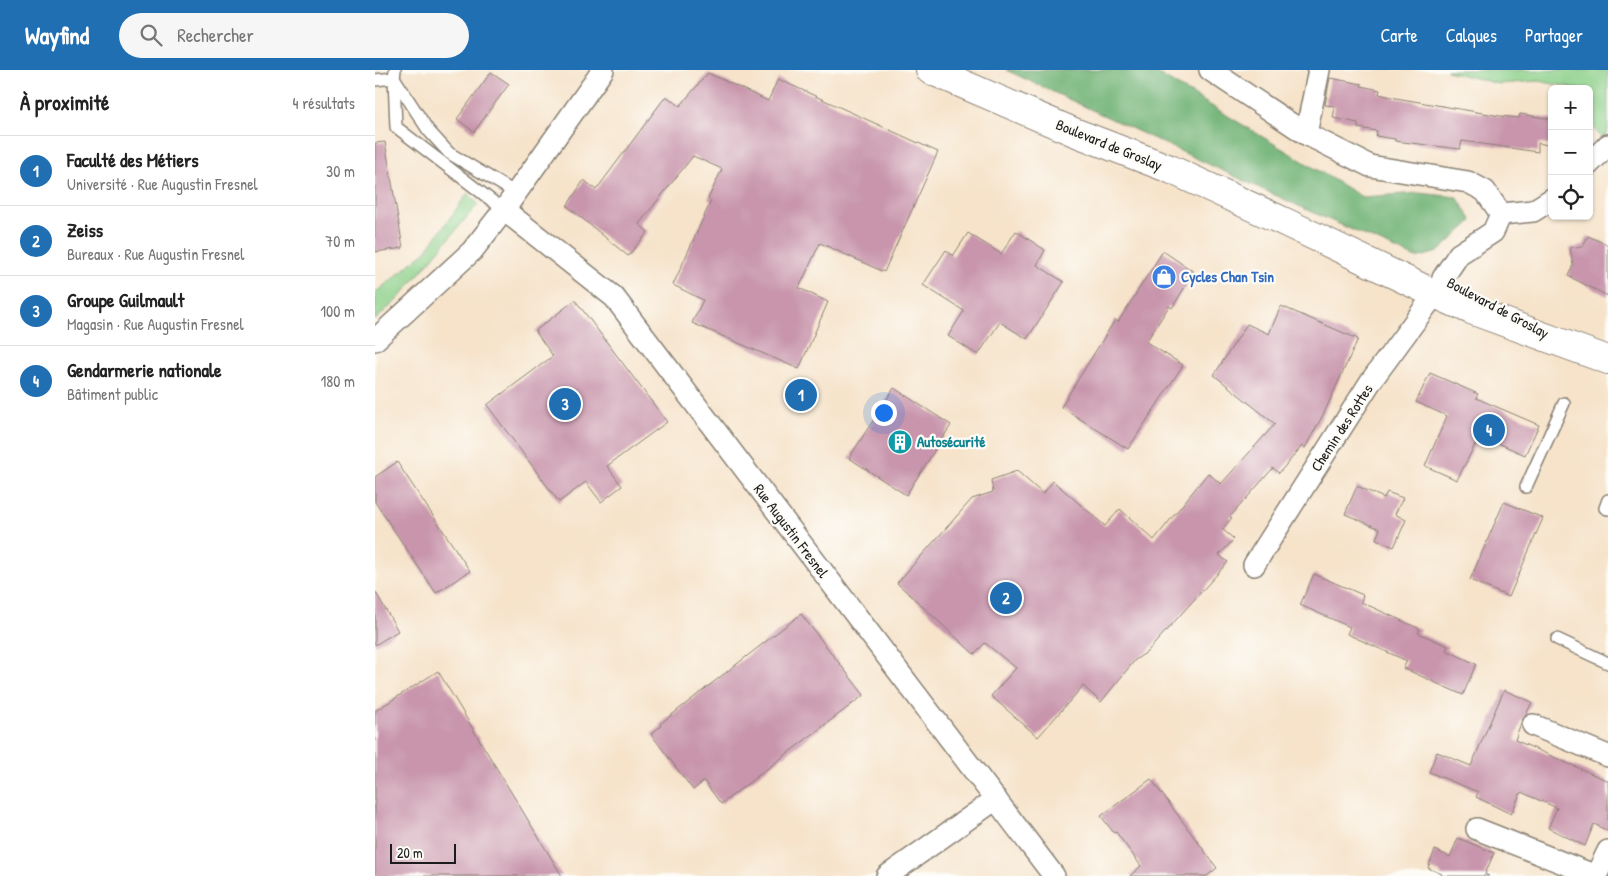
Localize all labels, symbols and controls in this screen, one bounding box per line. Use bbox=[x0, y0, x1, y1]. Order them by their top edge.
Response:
search box bbox=[119, 13, 469, 58]
text: Wayfind bbox=[25, 19, 89, 51]
icon: search bbox=[137, 21, 165, 49]
text: Rechercher bbox=[177, 22, 254, 48]
text: Carte bbox=[1380, 23, 1418, 48]
text: Calques bbox=[1446, 23, 1497, 48]
text: Partager bbox=[1525, 23, 1583, 48]
map controls bbox=[1548, 85, 1593, 220]
button: + bbox=[1548, 85, 1593, 130]
text: À proximité bbox=[20, 88, 109, 117]
text: 4 résultats bbox=[293, 92, 355, 114]
street label: Boulevard de Groslay bbox=[1053, 114, 1165, 175]
button: − bbox=[1548, 130, 1593, 175]
text: Faculté des Métiers bbox=[67, 147, 199, 173]
text: 1 bbox=[33, 160, 39, 182]
text: 30 m bbox=[326, 160, 355, 182]
text: Université · Rue Augustin Fresnel bbox=[67, 173, 258, 195]
button: locate bbox=[1548, 175, 1593, 220]
text: Zeiss bbox=[67, 217, 103, 243]
text: 2 bbox=[32, 230, 40, 252]
text: 70 m bbox=[325, 230, 355, 252]
text: Bureaux · Rue Augustin Fresnel bbox=[67, 243, 245, 265]
shop icon: Cycles Chan Tsin bbox=[1151, 264, 1177, 290]
place label: Cycles Chan Tsin bbox=[1181, 266, 1274, 288]
street label: Boulevard de Groslay bbox=[1443, 272, 1553, 343]
text: Groupe Guilmault bbox=[67, 287, 184, 313]
text: 3 bbox=[32, 300, 40, 322]
text: 100 m bbox=[320, 300, 355, 322]
text: Magasin · Rue Augustin Fresnel bbox=[67, 313, 244, 335]
text: Gendarmerie nationale bbox=[67, 357, 222, 383]
text: 4 bbox=[33, 370, 39, 392]
text: 180 m bbox=[321, 370, 355, 392]
pin: 1 bbox=[785, 376, 817, 414]
street label: Chemin des Rottes bbox=[1305, 380, 1378, 475]
text: Bâtiment public bbox=[67, 383, 158, 405]
pin: 3 bbox=[549, 385, 581, 423]
your location bbox=[871, 400, 897, 426]
pin: 4 bbox=[1473, 411, 1505, 449]
building icon: Autosécurité bbox=[887, 429, 913, 455]
place label: Autosécurité bbox=[917, 431, 985, 452]
street label: Rue Augustin Fresnel bbox=[749, 479, 834, 582]
pin: 2 bbox=[990, 579, 1022, 617]
scale bar bbox=[390, 841, 456, 864]
text: 20 m bbox=[397, 843, 423, 862]

